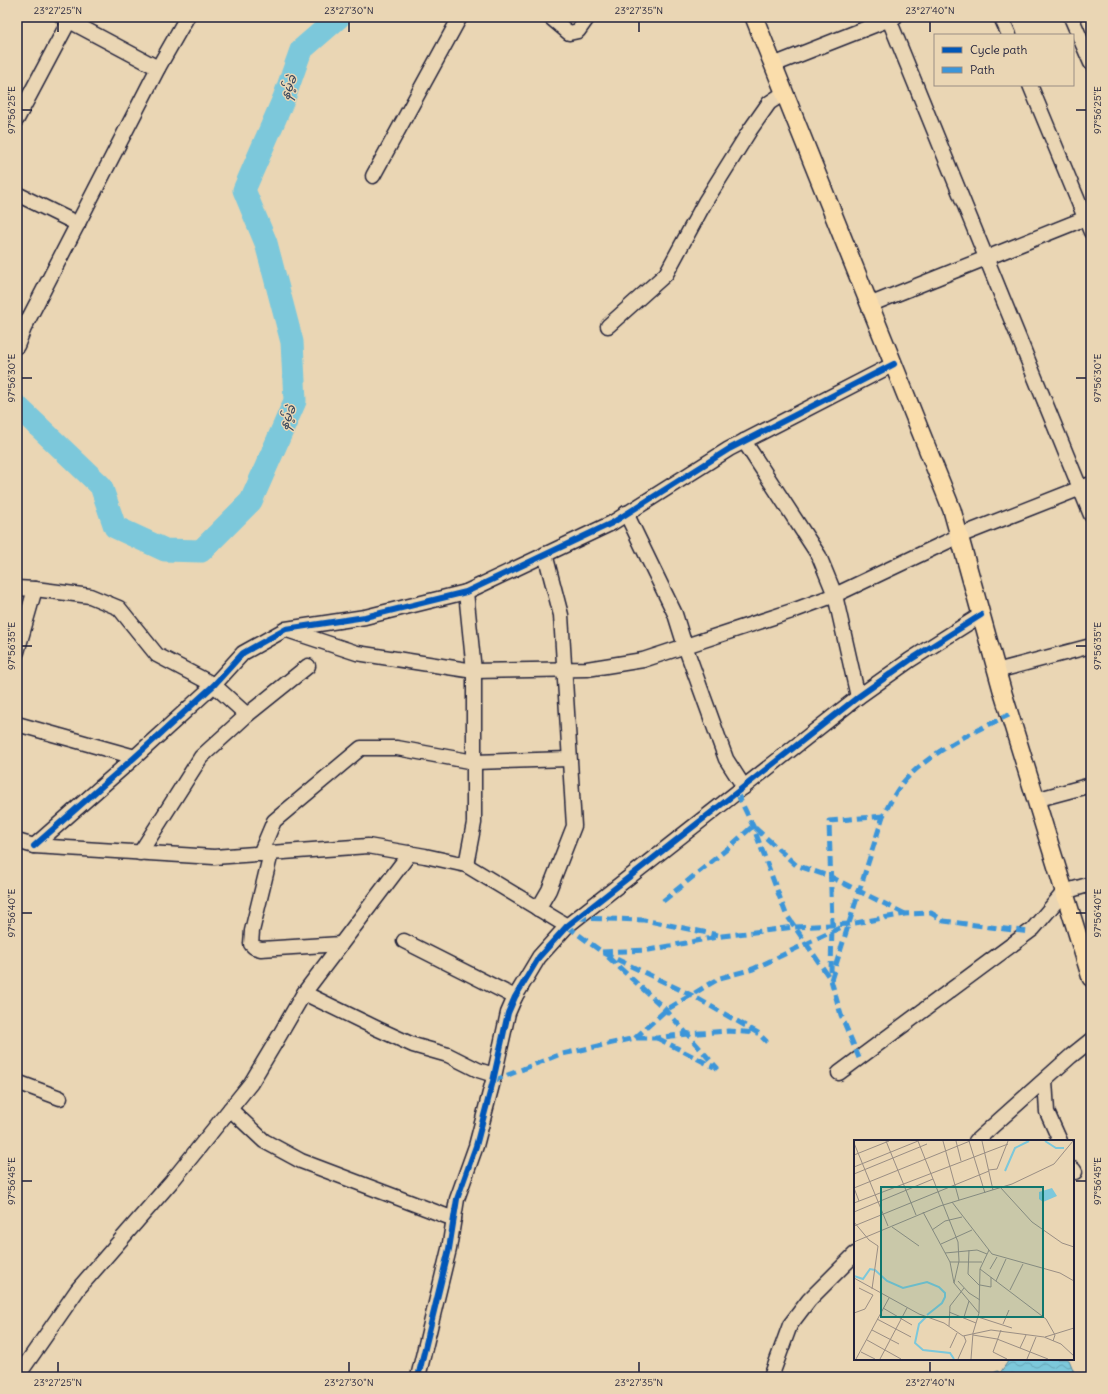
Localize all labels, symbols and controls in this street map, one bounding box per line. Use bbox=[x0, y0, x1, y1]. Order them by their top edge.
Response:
text: 23°27'25"N bbox=[34, 4, 82, 17]
text: 23°27'30"N bbox=[324, 4, 374, 17]
text: 23°27'35"N bbox=[615, 4, 663, 17]
text: 23°27'40"N bbox=[905, 4, 955, 17]
legend bbox=[934, 34, 1074, 86]
text: Cycle path bbox=[970, 42, 1027, 57]
text: Path bbox=[970, 62, 995, 77]
water label: နမ့်ခဲ bbox=[275, 71, 304, 103]
text: 97°56'25"E bbox=[5, 86, 18, 134]
text: 97°56'25"E bbox=[1091, 86, 1104, 134]
text: 97°56'30"E bbox=[5, 353, 18, 402]
text: 97°56'30"E bbox=[1091, 353, 1104, 402]
water label: နမ့်ခဲ bbox=[274, 401, 303, 433]
text: 97°56'35"E bbox=[5, 622, 18, 670]
text: 97°56'35"E bbox=[1091, 622, 1104, 670]
text: 97°56'40"E bbox=[5, 888, 18, 937]
text: 97°56'40"E bbox=[1091, 888, 1104, 937]
inset map bbox=[854, 1140, 1074, 1360]
text: 97°56'45"E bbox=[5, 1157, 18, 1205]
text: 97°56'45"E bbox=[1091, 1157, 1104, 1205]
text: 23°27'25"N bbox=[34, 1376, 82, 1389]
text: 23°27'30"N bbox=[324, 1376, 374, 1389]
text: 23°27'35"N bbox=[615, 1376, 663, 1389]
text: 23°27'40"N bbox=[905, 1376, 955, 1389]

